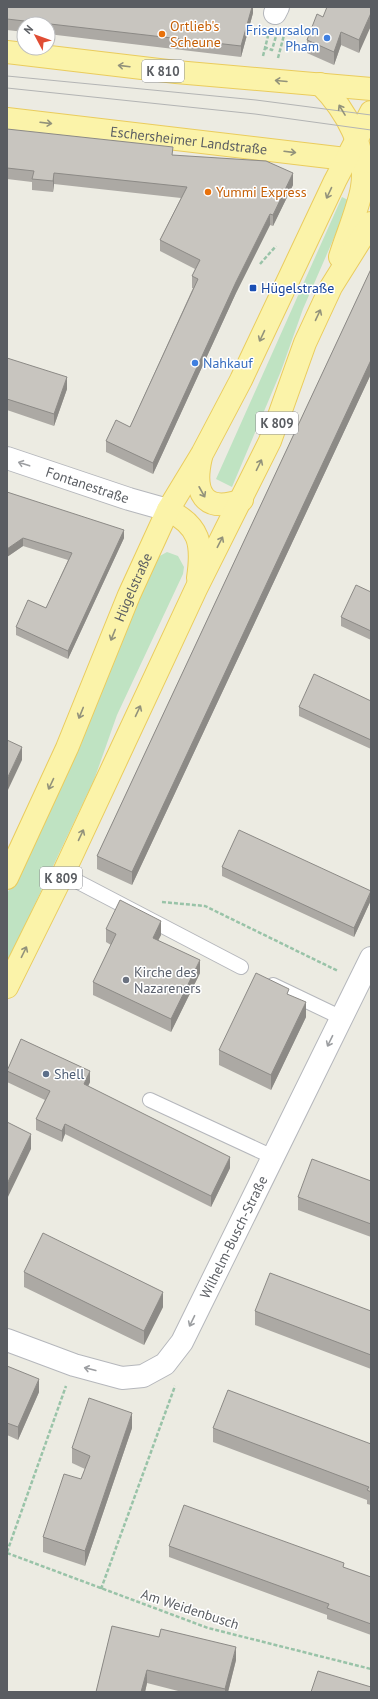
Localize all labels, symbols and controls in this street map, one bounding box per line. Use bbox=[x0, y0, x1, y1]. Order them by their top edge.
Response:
north arrow bbox=[16, 16, 56, 56]
place label: Ortlieb's Scheune bbox=[170, 17, 221, 51]
place label: Friseursalon Pham bbox=[246, 21, 319, 55]
text: N bbox=[21, 22, 36, 37]
marker: Ortlieb's Scheune bbox=[157, 29, 167, 39]
marker: Friseursalon Pham bbox=[322, 33, 332, 43]
road number: K 810 bbox=[142, 60, 184, 82]
one-way arrow bbox=[118, 62, 131, 70]
one-way arrow bbox=[275, 77, 288, 85]
one-way arrow bbox=[337, 104, 345, 116]
one-way arrow bbox=[39, 119, 52, 127]
street label: Eschersheimer Landstraße bbox=[109, 122, 268, 159]
one-way arrow bbox=[283, 148, 296, 155]
place label: Yummi Express bbox=[216, 183, 307, 201]
marker: Yummi Express bbox=[203, 187, 213, 197]
one-way arrow bbox=[325, 187, 332, 199]
place label: Hügelstraße bbox=[261, 279, 334, 297]
marker: Hügelstraße bbox=[248, 283, 258, 293]
one-way arrow bbox=[315, 309, 322, 321]
one-way arrow bbox=[258, 329, 265, 341]
place label: Nahkauf bbox=[203, 354, 253, 372]
marker: Nahkauf bbox=[190, 358, 200, 368]
road number: K 809 bbox=[256, 412, 298, 434]
one-way arrow bbox=[256, 459, 263, 471]
one-way arrow bbox=[18, 460, 31, 467]
street label: Fontanestraße bbox=[44, 463, 132, 507]
one-way arrow bbox=[199, 486, 206, 498]
one-way arrow bbox=[216, 536, 224, 548]
street label: Hügelstraße bbox=[110, 550, 156, 624]
one-way arrow bbox=[108, 629, 116, 641]
one-way arrow bbox=[135, 705, 142, 717]
one-way arrow bbox=[77, 706, 85, 718]
one-way arrow bbox=[47, 777, 54, 789]
one-way arrow bbox=[78, 829, 85, 841]
road number: K 809 bbox=[40, 867, 82, 889]
one-way arrow bbox=[21, 946, 28, 958]
place label: Kirche des Nazareners bbox=[134, 963, 201, 997]
marker: Kirche des Nazareners bbox=[121, 975, 131, 985]
one-way arrow bbox=[326, 1035, 333, 1047]
place label: Shell bbox=[54, 1065, 84, 1083]
marker: Shell bbox=[41, 1069, 51, 1079]
street label: Wilhelm-Busch-Straße bbox=[196, 1173, 271, 1302]
one-way arrow bbox=[188, 1315, 195, 1327]
one-way arrow bbox=[84, 1365, 97, 1373]
street label: Am Weidenbusch bbox=[139, 1585, 241, 1633]

